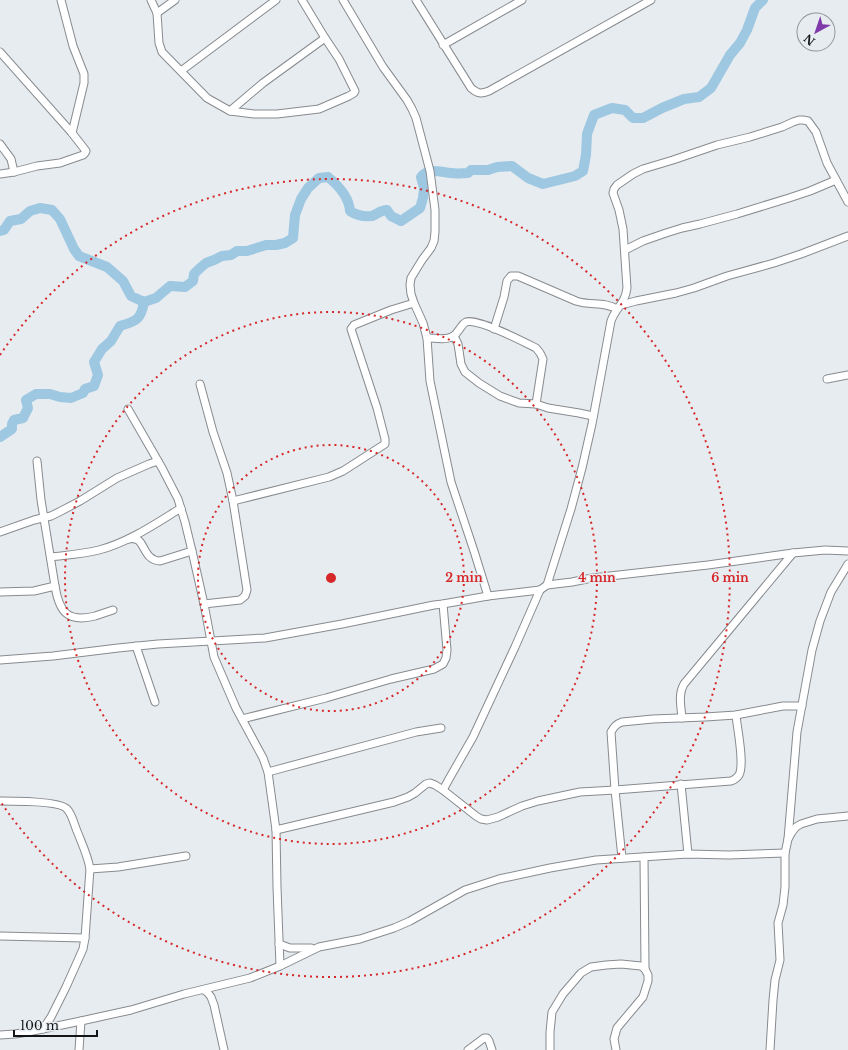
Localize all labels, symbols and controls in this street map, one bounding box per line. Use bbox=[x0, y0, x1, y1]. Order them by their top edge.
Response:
north arrow bbox=[796, 12, 836, 52]
text: N bbox=[801, 31, 818, 48]
text: 2 min bbox=[445, 570, 483, 585]
text: 4 min bbox=[578, 570, 616, 585]
text: 6 min bbox=[711, 570, 749, 585]
centre of rings bbox=[324, 571, 338, 585]
scale bar bbox=[14, 1012, 97, 1038]
text: 100 m bbox=[20, 1018, 59, 1033]

